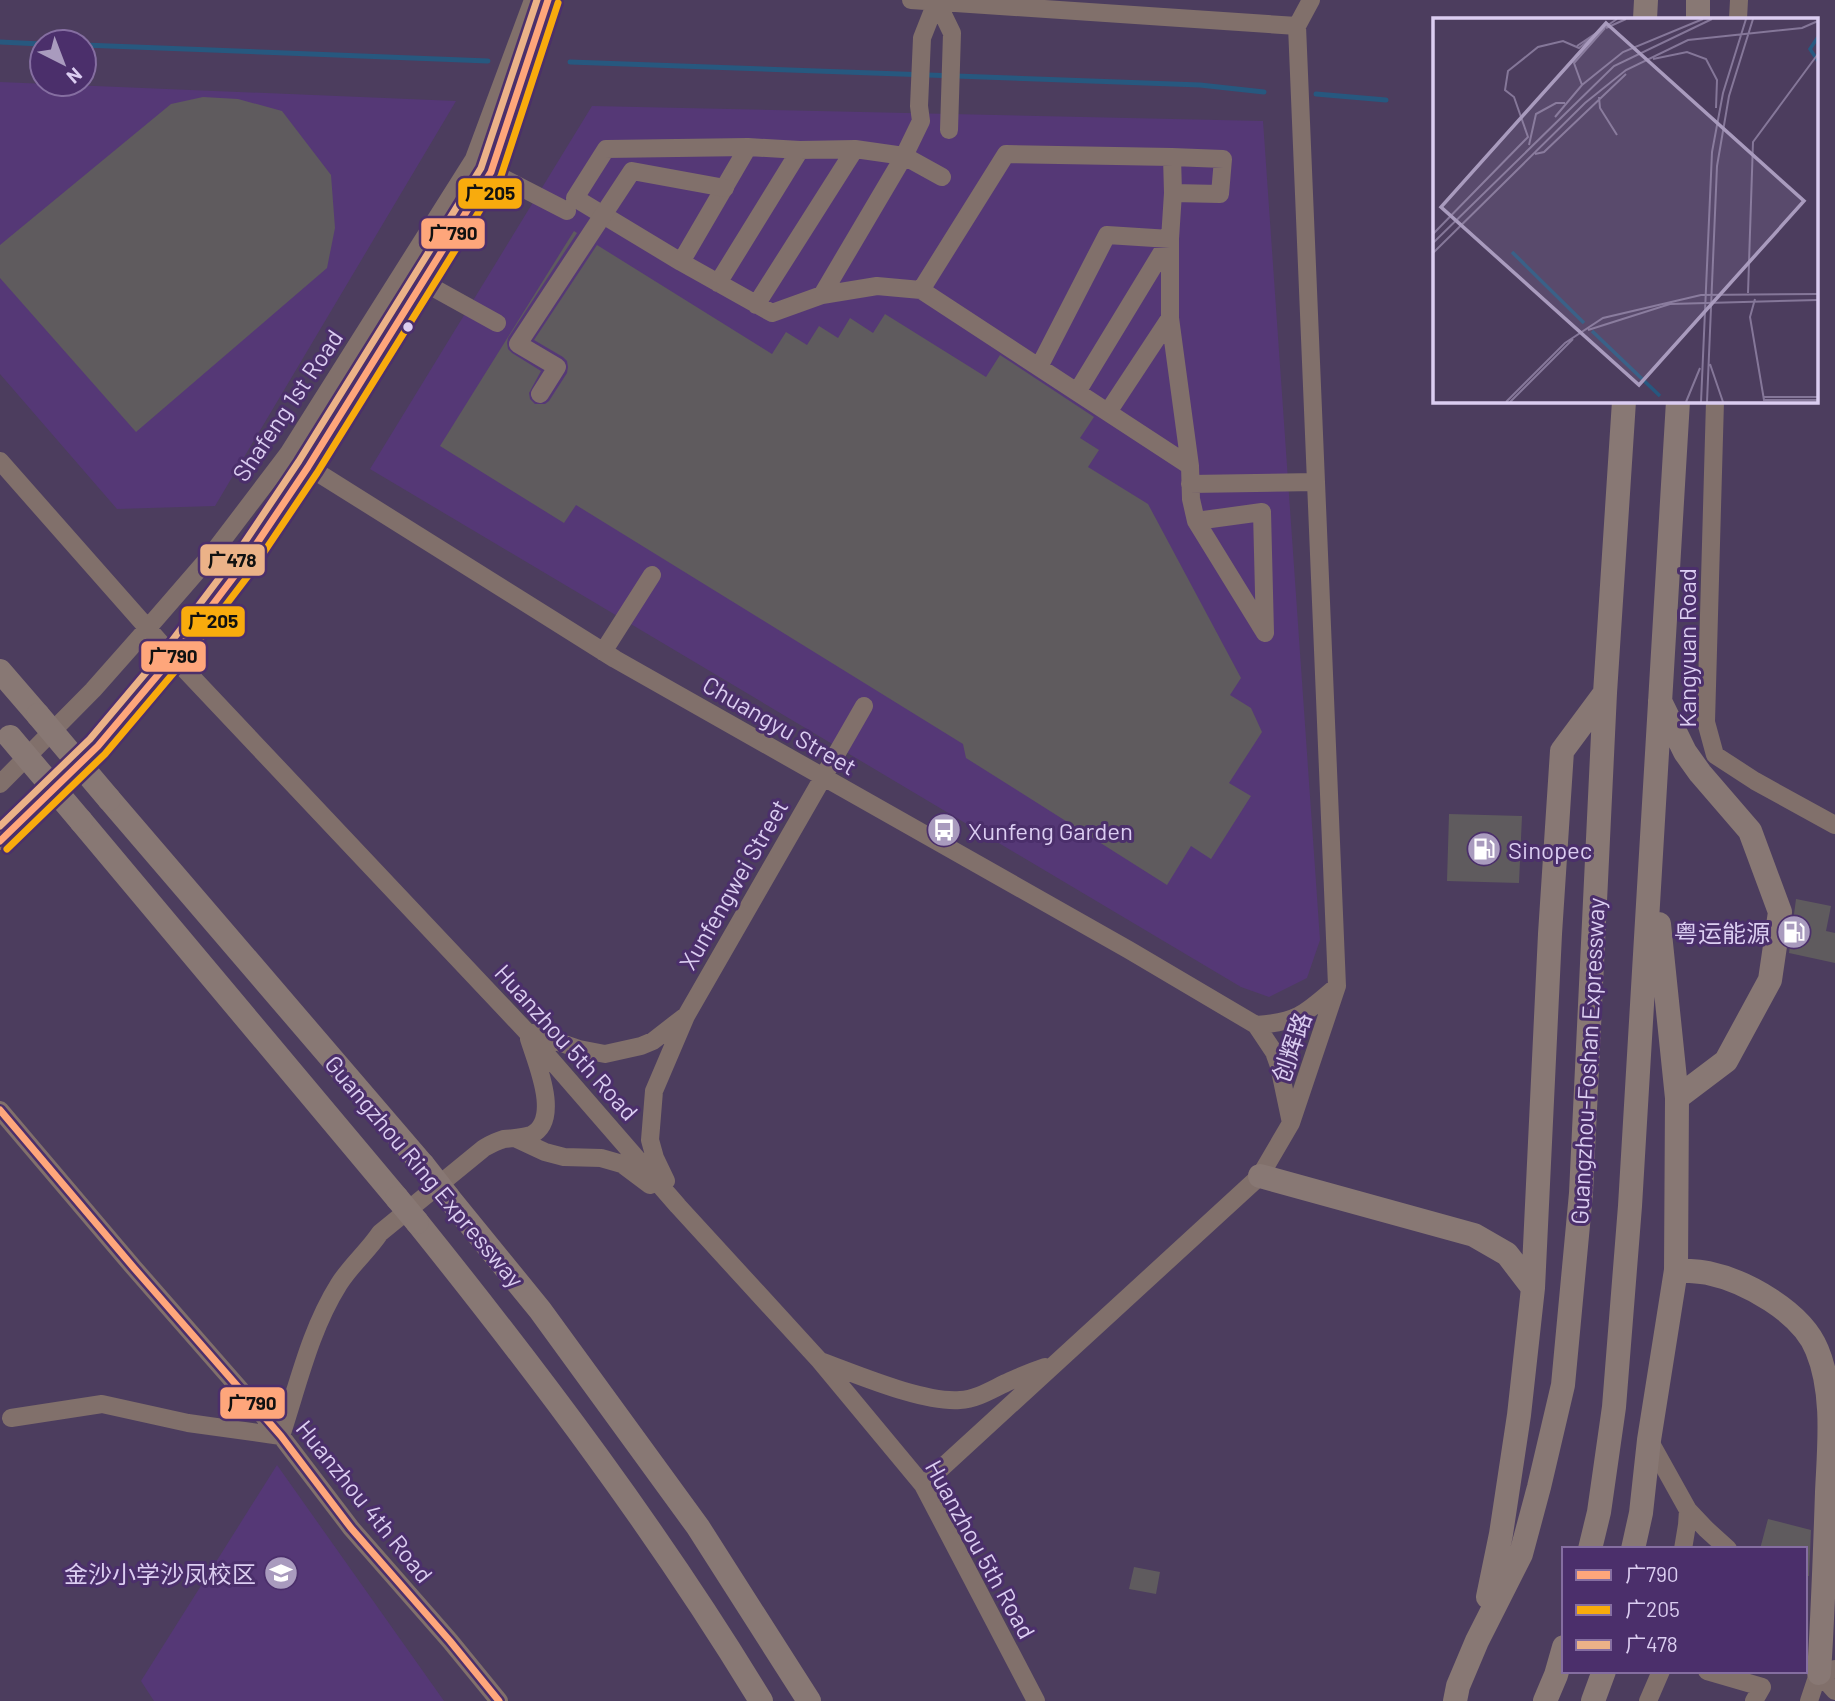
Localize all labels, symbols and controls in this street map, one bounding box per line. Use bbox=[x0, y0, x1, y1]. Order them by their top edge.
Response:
inset map bbox=[1433, 18, 1818, 402]
north arrow bbox=[28, 28, 98, 98]
text: N bbox=[62, 63, 87, 89]
line badge: 广205 bbox=[457, 177, 523, 210]
text: 广205 bbox=[465, 181, 515, 204]
line badge: 广790 bbox=[420, 217, 486, 250]
text: 广790 bbox=[428, 221, 478, 244]
unlabelled marker bbox=[401, 320, 415, 334]
street label: Shafeng 1st Road bbox=[226, 324, 348, 486]
line badge: 广478 bbox=[199, 543, 266, 577]
text: 广478 bbox=[208, 548, 256, 571]
street label: Kangyuan Road bbox=[1672, 568, 1701, 728]
line badge: 广205 bbox=[180, 605, 246, 638]
text: 广205 bbox=[188, 609, 238, 632]
line badge: 广790 bbox=[140, 640, 207, 673]
text: 广790 bbox=[148, 644, 198, 667]
street label: Chuangyu Street bbox=[698, 669, 862, 781]
street label: Xunfengwei Street bbox=[672, 794, 794, 974]
bus stop icon: Xunfeng Garden bbox=[925, 811, 963, 849]
place label: Xunfeng Garden bbox=[968, 816, 1133, 845]
fuel station icon: Sinopec bbox=[1465, 830, 1503, 868]
place label: Sinopec bbox=[1508, 835, 1592, 864]
street label: Guangzhou-Foshan Expressway bbox=[1564, 897, 1610, 1225]
fuel station icon: 粤运能源 bbox=[1775, 913, 1813, 951]
place label: 粤运能源 bbox=[1674, 918, 1770, 947]
street label: Huanzhou 5th Road bbox=[489, 958, 645, 1126]
street label: 创辉路 bbox=[1266, 1008, 1316, 1086]
street label: Guangzhou Ring Expressway bbox=[319, 1049, 531, 1293]
line badge: 广790 bbox=[219, 1386, 286, 1420]
text: 广790 bbox=[227, 1391, 277, 1414]
street label: Huanzhou 4th Road bbox=[291, 1414, 439, 1588]
street label: Huanzhou 5th Road bbox=[920, 1455, 1042, 1643]
legend bbox=[1562, 1547, 1807, 1673]
school or university icon: 金沙小学沙凤校区 bbox=[262, 1554, 300, 1592]
place label: 金沙小学沙凤校区 bbox=[64, 1559, 256, 1588]
text: 广790 bbox=[1625, 1561, 1679, 1586]
text: 广205 bbox=[1625, 1596, 1680, 1621]
text: 广478 bbox=[1625, 1631, 1678, 1656]

